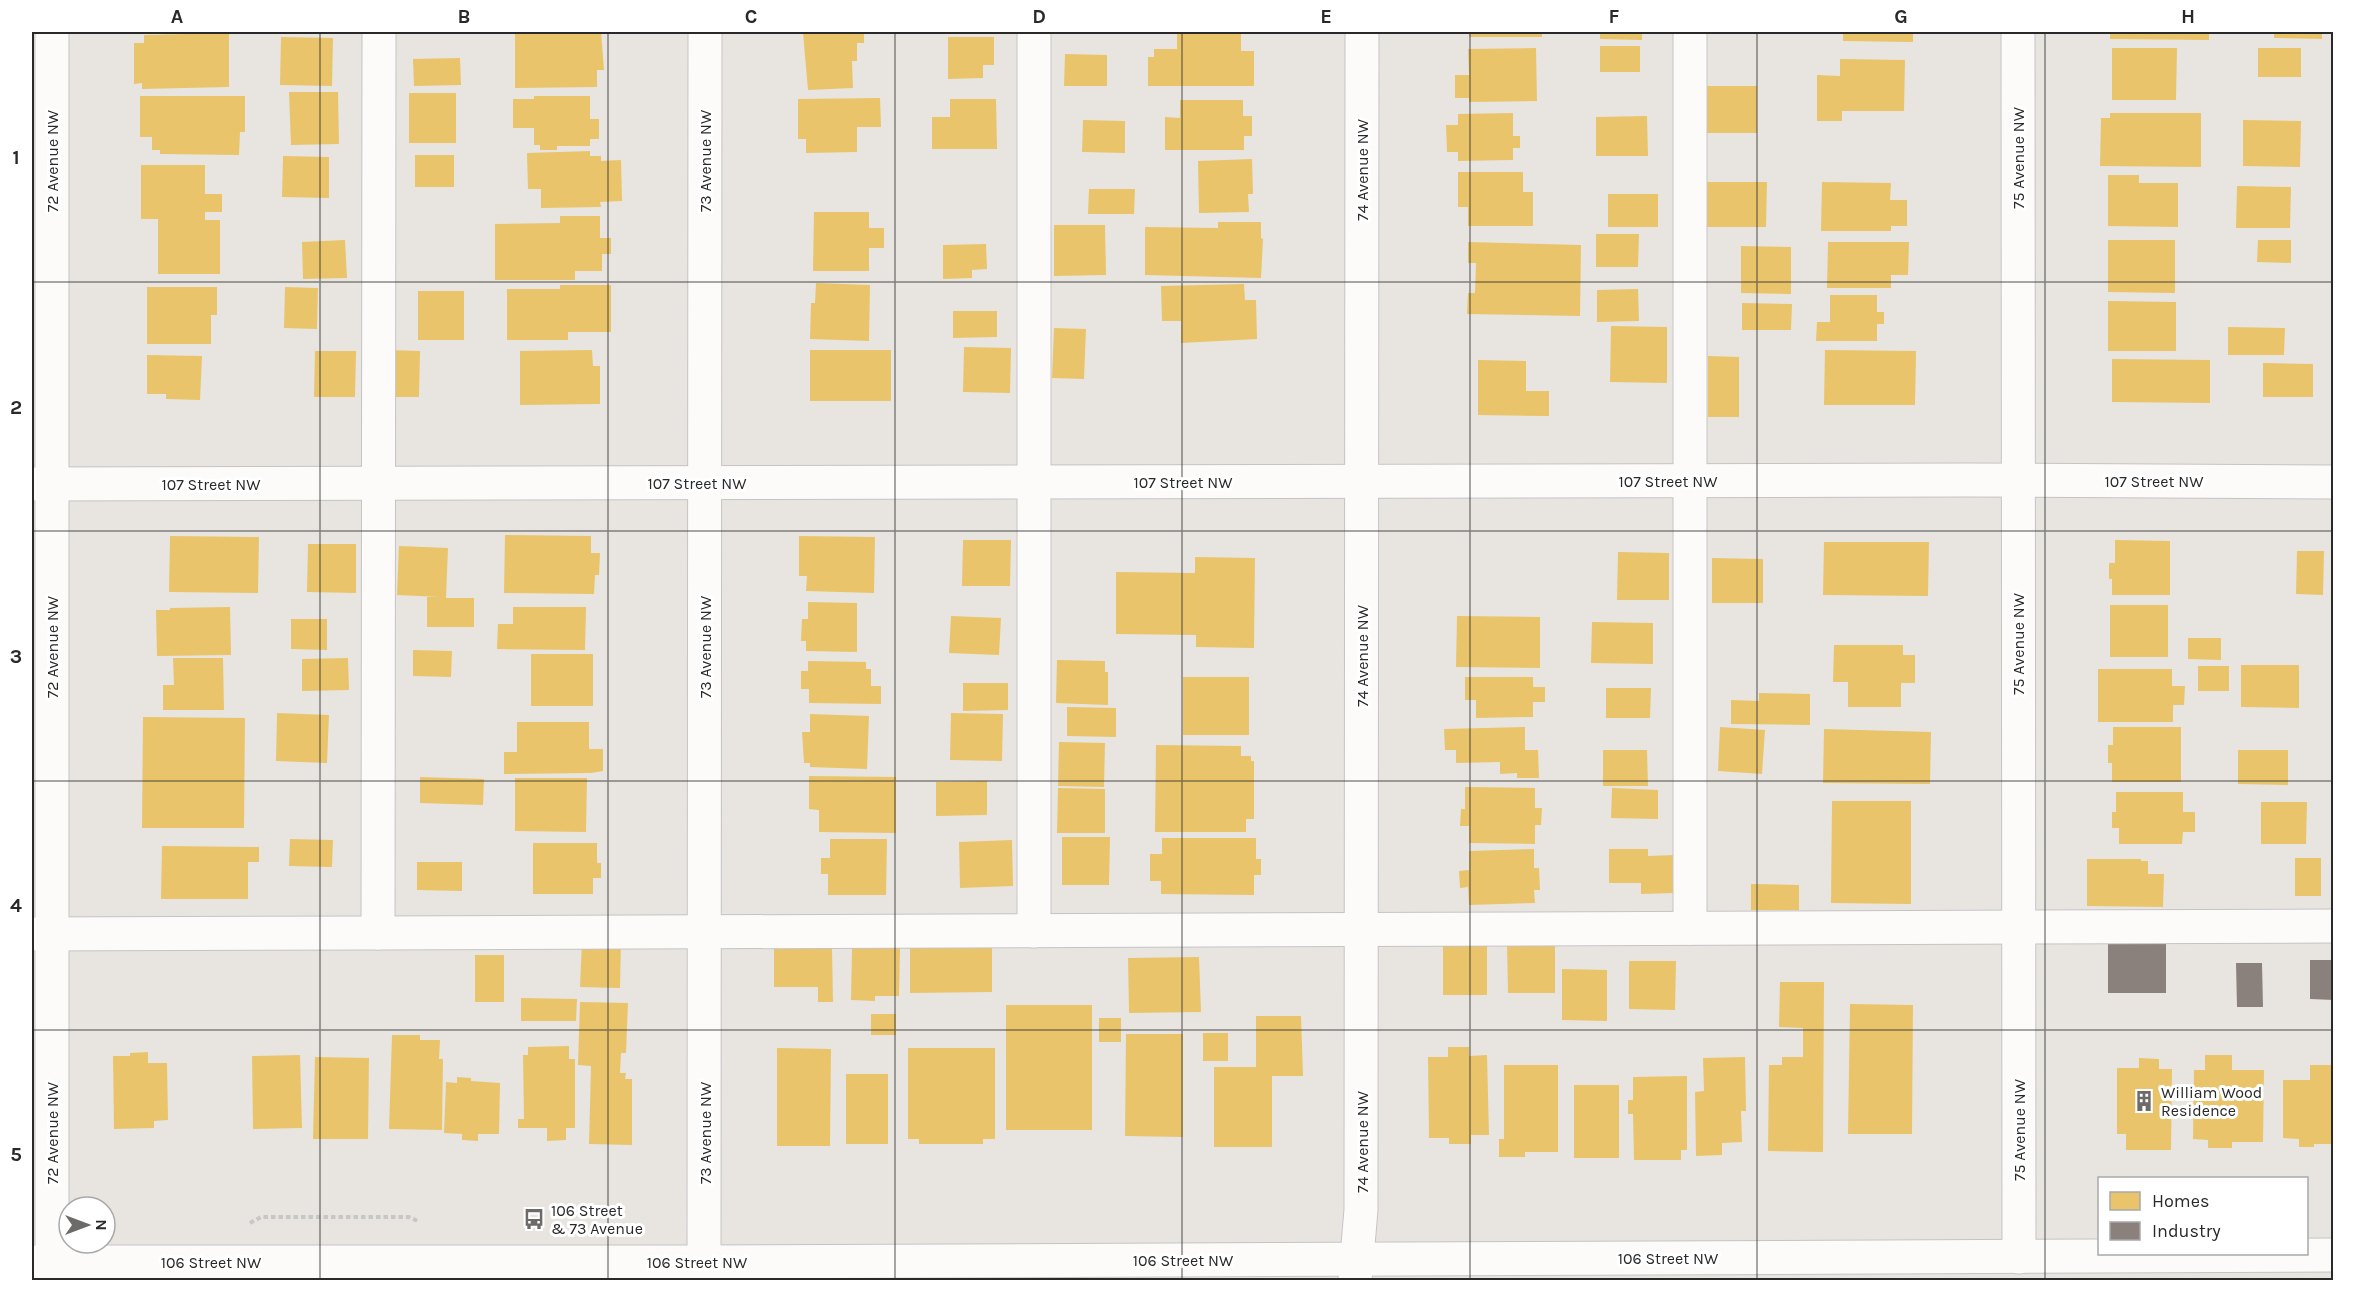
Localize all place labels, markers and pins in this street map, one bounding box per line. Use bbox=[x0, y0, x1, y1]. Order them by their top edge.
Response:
place label: William Wood Residence bbox=[2161, 1083, 2262, 1120]
building icon: William Wood Residence bbox=[2132, 1089, 2156, 1113]
place label: 106 Street & 73 Avenue bbox=[551, 1201, 643, 1238]
bus stop icon: 106 Street & 73 Avenue bbox=[522, 1207, 546, 1231]

